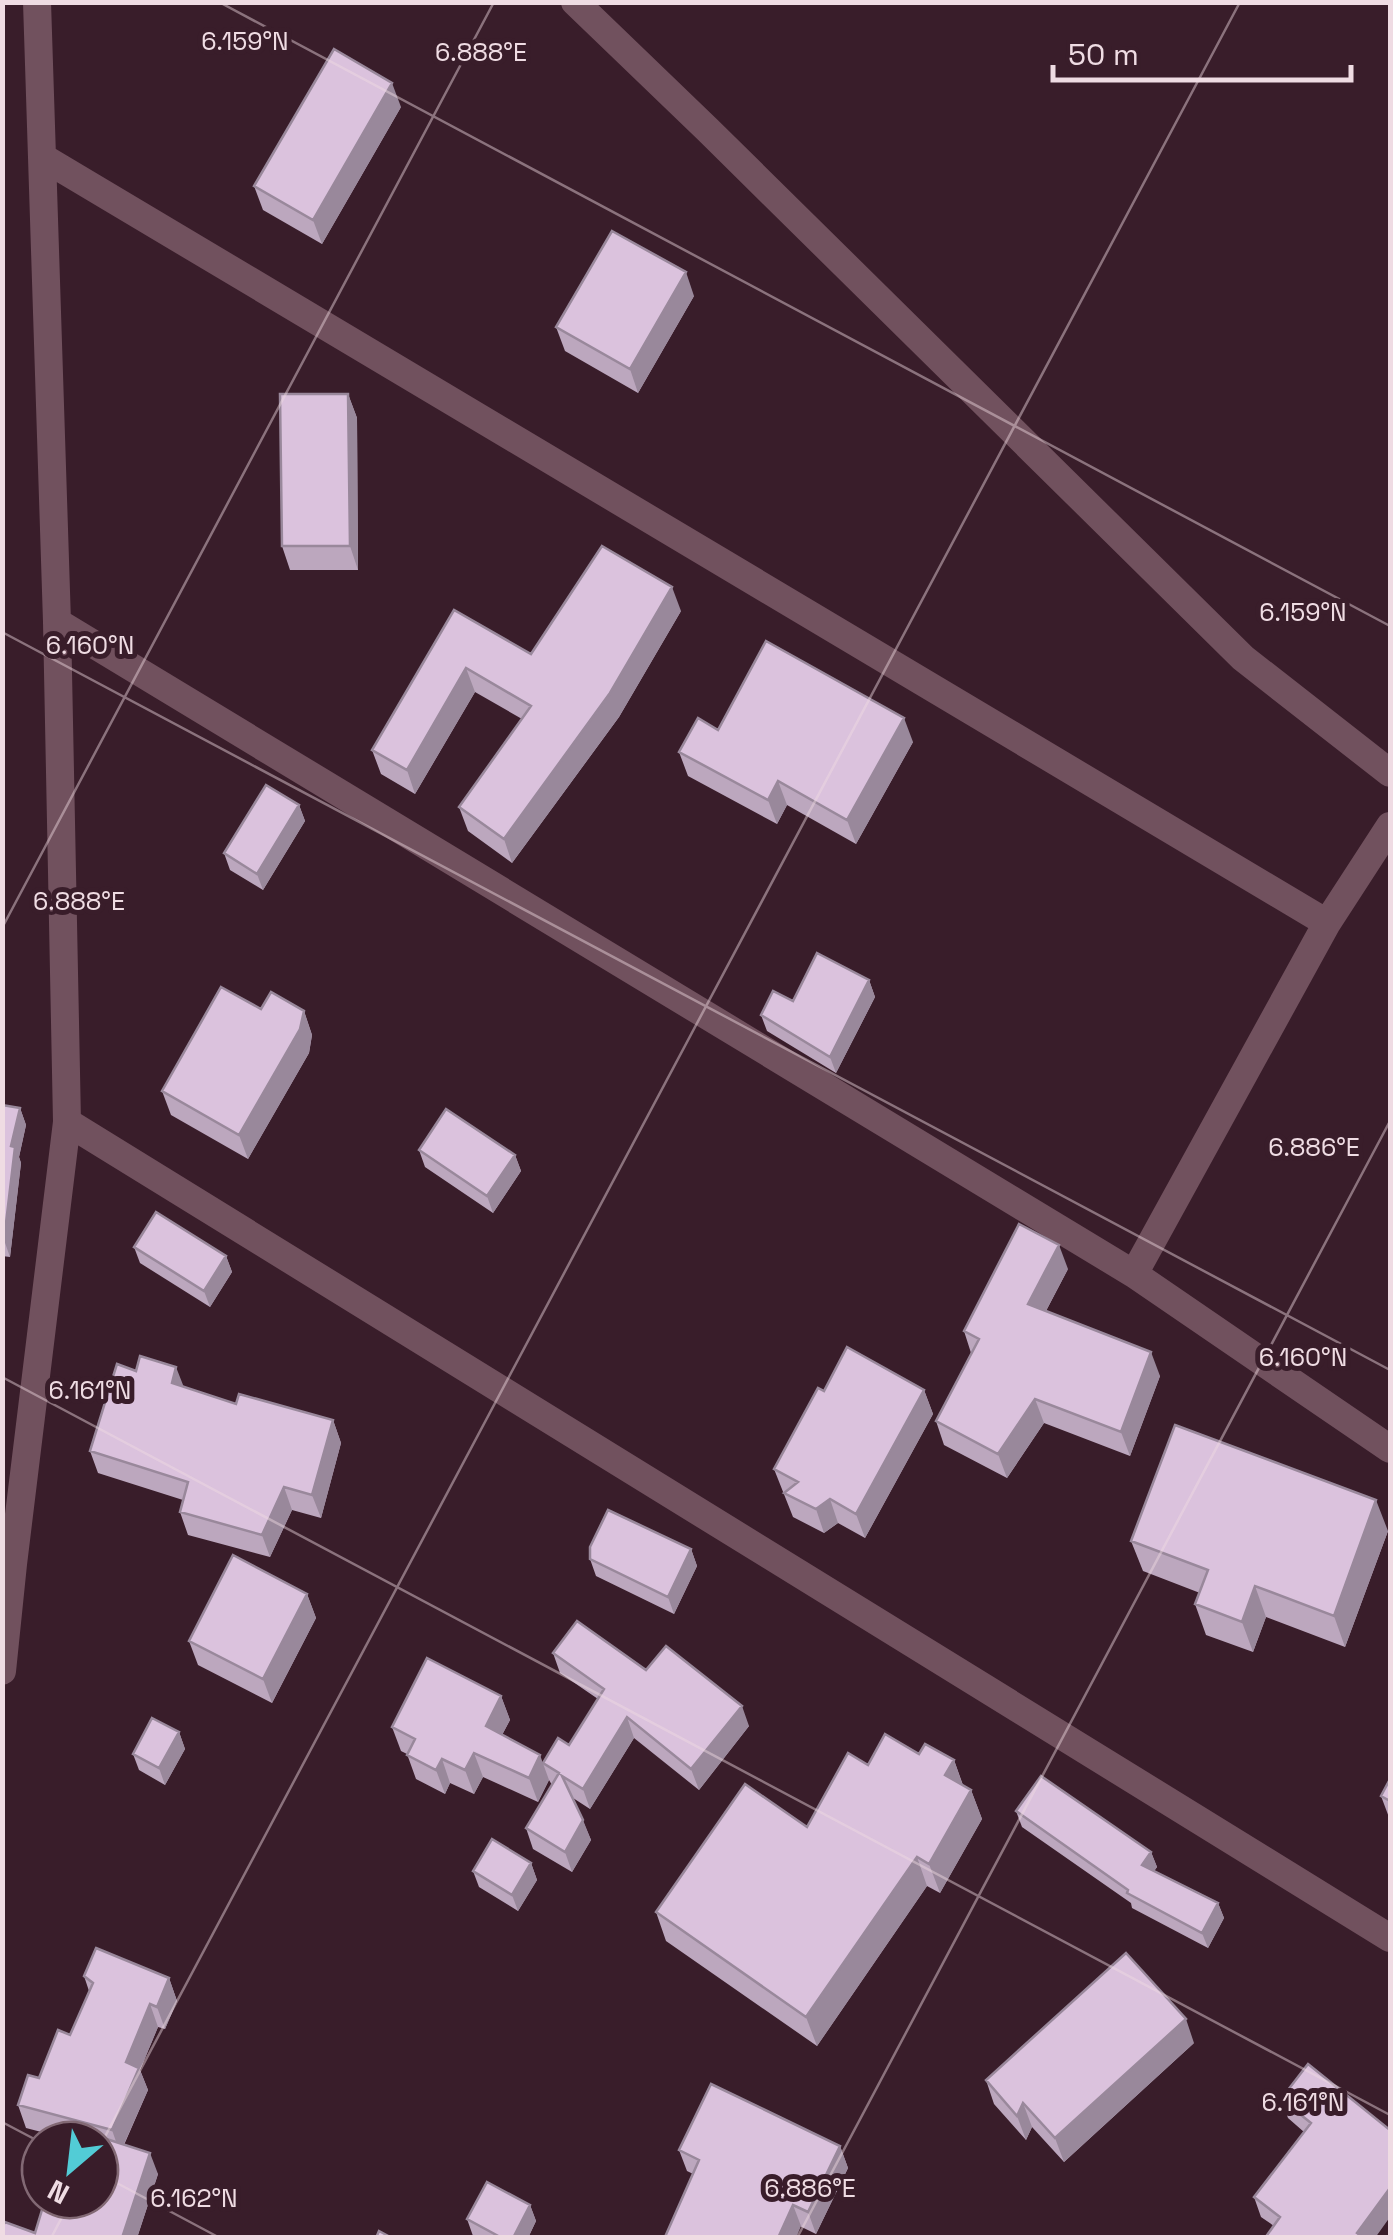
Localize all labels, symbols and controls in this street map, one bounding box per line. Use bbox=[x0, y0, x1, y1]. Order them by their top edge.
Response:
scale bar bbox=[1053, 20, 1350, 82]
text: 6.159°N bbox=[201, 25, 289, 57]
text: 50 m bbox=[1068, 35, 1139, 74]
text: 6.888°E bbox=[435, 36, 527, 68]
text: 6.159°N bbox=[1259, 596, 1347, 628]
text: 6.160°N bbox=[46, 629, 134, 661]
text: 6.888°E bbox=[33, 885, 125, 917]
text: 6.886°E bbox=[1268, 1131, 1360, 1163]
text: 6.160°N bbox=[1259, 1341, 1347, 1373]
text: 6.161°N bbox=[49, 1374, 131, 1406]
text: 6.161°N bbox=[1262, 2086, 1344, 2118]
north arrow bbox=[20, 2120, 120, 2220]
text: N bbox=[42, 2172, 75, 2212]
text: 6.886°E bbox=[764, 2172, 856, 2204]
text: 6.162°N bbox=[150, 2182, 238, 2214]

